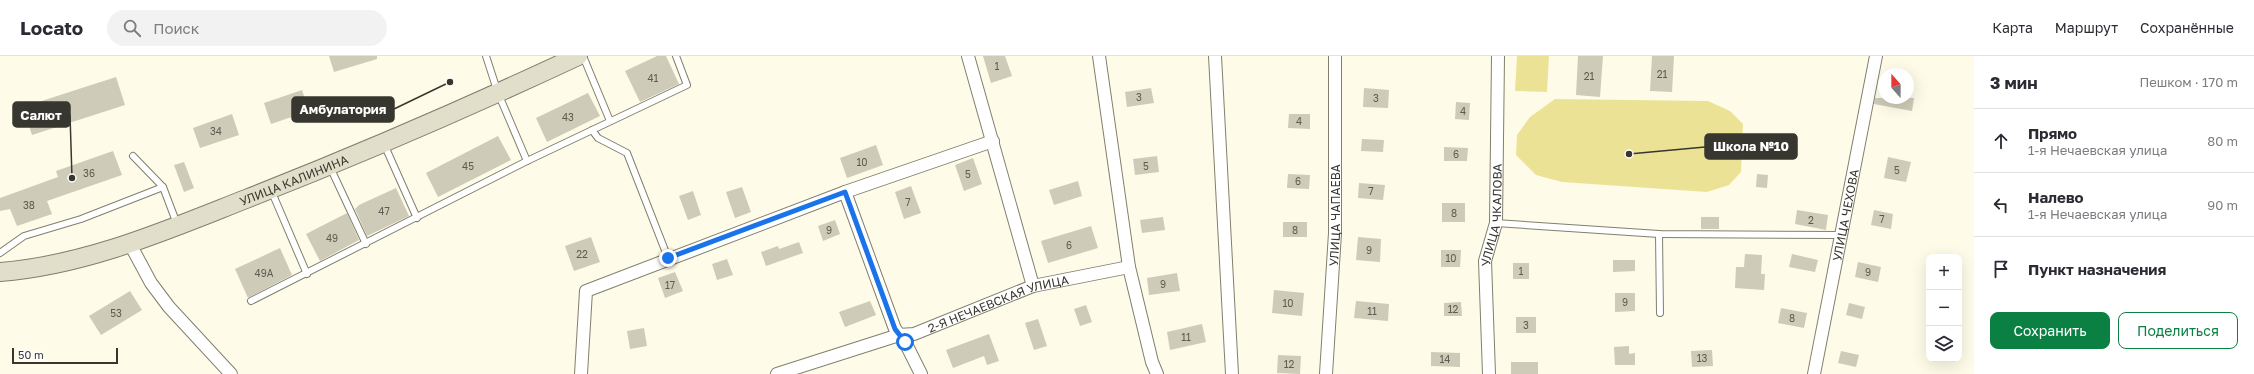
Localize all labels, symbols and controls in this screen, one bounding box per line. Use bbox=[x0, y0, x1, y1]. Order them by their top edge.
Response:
search box bbox=[107, 10, 387, 46]
text: Locato bbox=[20, 16, 83, 39]
icon: search bbox=[121, 17, 143, 39]
text: Поиск bbox=[153, 19, 199, 37]
text: Карта bbox=[1992, 19, 2033, 36]
text: Маршрут bbox=[2055, 19, 2118, 36]
text: Сохранённые bbox=[2140, 19, 2234, 36]
house number: 1 bbox=[995, 60, 1000, 72]
house number: 21 bbox=[1657, 68, 1667, 80]
north arrow bbox=[1878, 68, 1914, 104]
house number: 21 bbox=[1584, 70, 1594, 82]
house number: 41 bbox=[648, 72, 659, 84]
text: 3 мин bbox=[1990, 72, 2038, 93]
text: Пешком · 170 m bbox=[2139, 74, 2238, 90]
house number: 3 bbox=[1136, 91, 1142, 103]
house number: 3 bbox=[1373, 92, 1379, 104]
callout: Амбулатория bbox=[292, 97, 394, 122]
text: Амбулатория bbox=[300, 101, 386, 117]
callout: Салют bbox=[13, 102, 70, 127]
house number: 4 bbox=[1460, 105, 1466, 117]
text: Салют bbox=[20, 107, 62, 123]
house number: 43 bbox=[562, 111, 574, 123]
house number: 4 bbox=[1296, 115, 1302, 127]
text: Прямо bbox=[2028, 124, 2077, 142]
house number: 34 bbox=[210, 125, 222, 137]
icon: ahead bbox=[1990, 130, 2012, 152]
text: 80 m bbox=[2207, 133, 2238, 149]
callout: Школа №10 bbox=[1705, 134, 1797, 159]
text: Школа №10 bbox=[1713, 138, 1789, 154]
text: 1-я Нечаевская улица bbox=[2028, 142, 2167, 158]
house number: 6 bbox=[1453, 148, 1459, 160]
street label: УЛИЦА КАЛИНИНА bbox=[237, 151, 350, 208]
house number: 10 bbox=[856, 156, 868, 168]
house number: 45 bbox=[462, 160, 474, 172]
house number: 5 bbox=[1143, 160, 1149, 172]
street label: УЛИЦА ЧАПАЕВА bbox=[1325, 164, 1343, 267]
street label: УЛИЦА ЧКАЛОВА bbox=[1477, 164, 1504, 266]
house number: 5 bbox=[1894, 164, 1900, 176]
house number: 36 bbox=[83, 167, 95, 179]
house number: 5 bbox=[965, 168, 971, 180]
street label: УЛИЦА ЧЕХОВА bbox=[1829, 168, 1861, 262]
house number: 6 bbox=[1295, 175, 1301, 187]
house number: 7 bbox=[1368, 185, 1374, 197]
text: Налево bbox=[2028, 188, 2084, 206]
icon: left bbox=[1990, 194, 2012, 216]
house number: 7 bbox=[905, 196, 911, 208]
text: 90 m bbox=[2207, 197, 2238, 213]
house number: 38 bbox=[23, 199, 35, 211]
house number: 47 bbox=[378, 205, 390, 217]
text: 1-я Нечаевская улица bbox=[2028, 206, 2167, 222]
house number: 8 bbox=[1451, 207, 1457, 219]
house number: 7 bbox=[1879, 213, 1885, 225]
house number: 2 bbox=[1808, 214, 1814, 226]
house number: 9 bbox=[826, 224, 832, 236]
house number: 8 bbox=[1292, 224, 1298, 236]
house number: 49 bbox=[326, 232, 338, 244]
house number: 6 bbox=[1066, 239, 1072, 251]
house number: 9 bbox=[1366, 244, 1372, 256]
house number: 22 bbox=[576, 248, 588, 260]
route end bbox=[659, 249, 677, 267]
house number: 10 bbox=[1445, 252, 1457, 264]
map controls bbox=[1926, 254, 1962, 362]
button: + bbox=[1926, 254, 1962, 290]
icon: arrive bbox=[1990, 258, 2012, 280]
text: Пункт назначения bbox=[2028, 260, 2166, 278]
house number: 1 bbox=[1519, 265, 1524, 277]
house number: 9 bbox=[1865, 266, 1871, 278]
house number: 49А bbox=[255, 267, 274, 279]
street label: 2-Я НЕЧАЕВСКАЯ УЛИЦА bbox=[925, 272, 1070, 335]
house number: 9 bbox=[1160, 278, 1166, 290]
house number: 17 bbox=[665, 279, 675, 291]
button: − bbox=[1926, 290, 1962, 326]
house number: 9 bbox=[1622, 296, 1628, 308]
house number: 10 bbox=[1282, 297, 1294, 309]
house number: 12 bbox=[1448, 303, 1459, 315]
house number: 11 bbox=[1367, 305, 1377, 317]
house number: 53 bbox=[110, 307, 122, 319]
house number: 8 bbox=[1789, 312, 1795, 324]
button: Сохранить bbox=[1990, 312, 2110, 349]
button: Поделиться bbox=[2118, 312, 2238, 349]
house number: 3 bbox=[1523, 319, 1529, 331]
button: layers bbox=[1926, 326, 1962, 362]
house number: 11 bbox=[1181, 331, 1191, 343]
route start bbox=[896, 333, 914, 351]
scale bar bbox=[12, 346, 118, 365]
text: 50 m bbox=[18, 348, 44, 361]
house number: 13 bbox=[1697, 352, 1707, 364]
house number: 14 bbox=[1440, 353, 1450, 365]
house number: 12 bbox=[1284, 358, 1295, 370]

